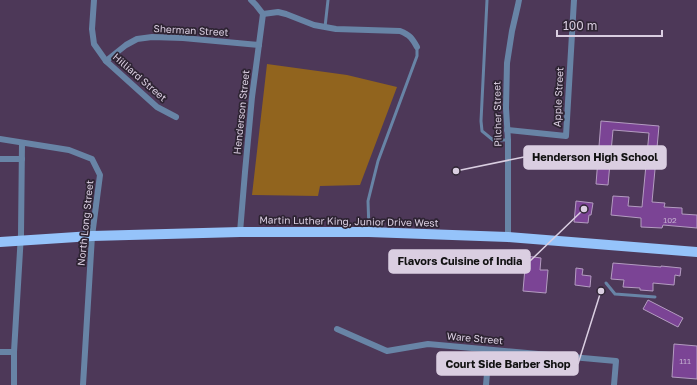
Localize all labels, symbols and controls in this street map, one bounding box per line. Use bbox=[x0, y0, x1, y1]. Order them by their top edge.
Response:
scale bar bbox=[557, 12, 662, 38]
text: 100 m bbox=[563, 18, 597, 33]
street label: Sherman Street bbox=[153, 22, 229, 38]
street label: Hilliard Street bbox=[111, 50, 169, 104]
street label: Apple Street bbox=[550, 67, 566, 127]
street label: Henderson Street bbox=[231, 69, 251, 155]
street label: Pilcher Street bbox=[490, 81, 504, 147]
callout: Henderson High School bbox=[524, 146, 666, 169]
text: Henderson High School bbox=[532, 150, 658, 163]
street label: North Long Street bbox=[75, 179, 95, 267]
street label: Martin Luther King, Junior Drive West bbox=[259, 213, 439, 229]
house number: 102 bbox=[663, 215, 677, 225]
callout: Flavors Cuisine of India bbox=[389, 250, 530, 273]
text: Flavors Cuisine of India bbox=[398, 254, 522, 267]
street label: Ware Street bbox=[446, 330, 504, 346]
callout: Court Side Barber Shop bbox=[437, 352, 578, 375]
house number: 111 bbox=[679, 356, 691, 366]
text: Court Side Barber Shop bbox=[445, 357, 571, 370]

